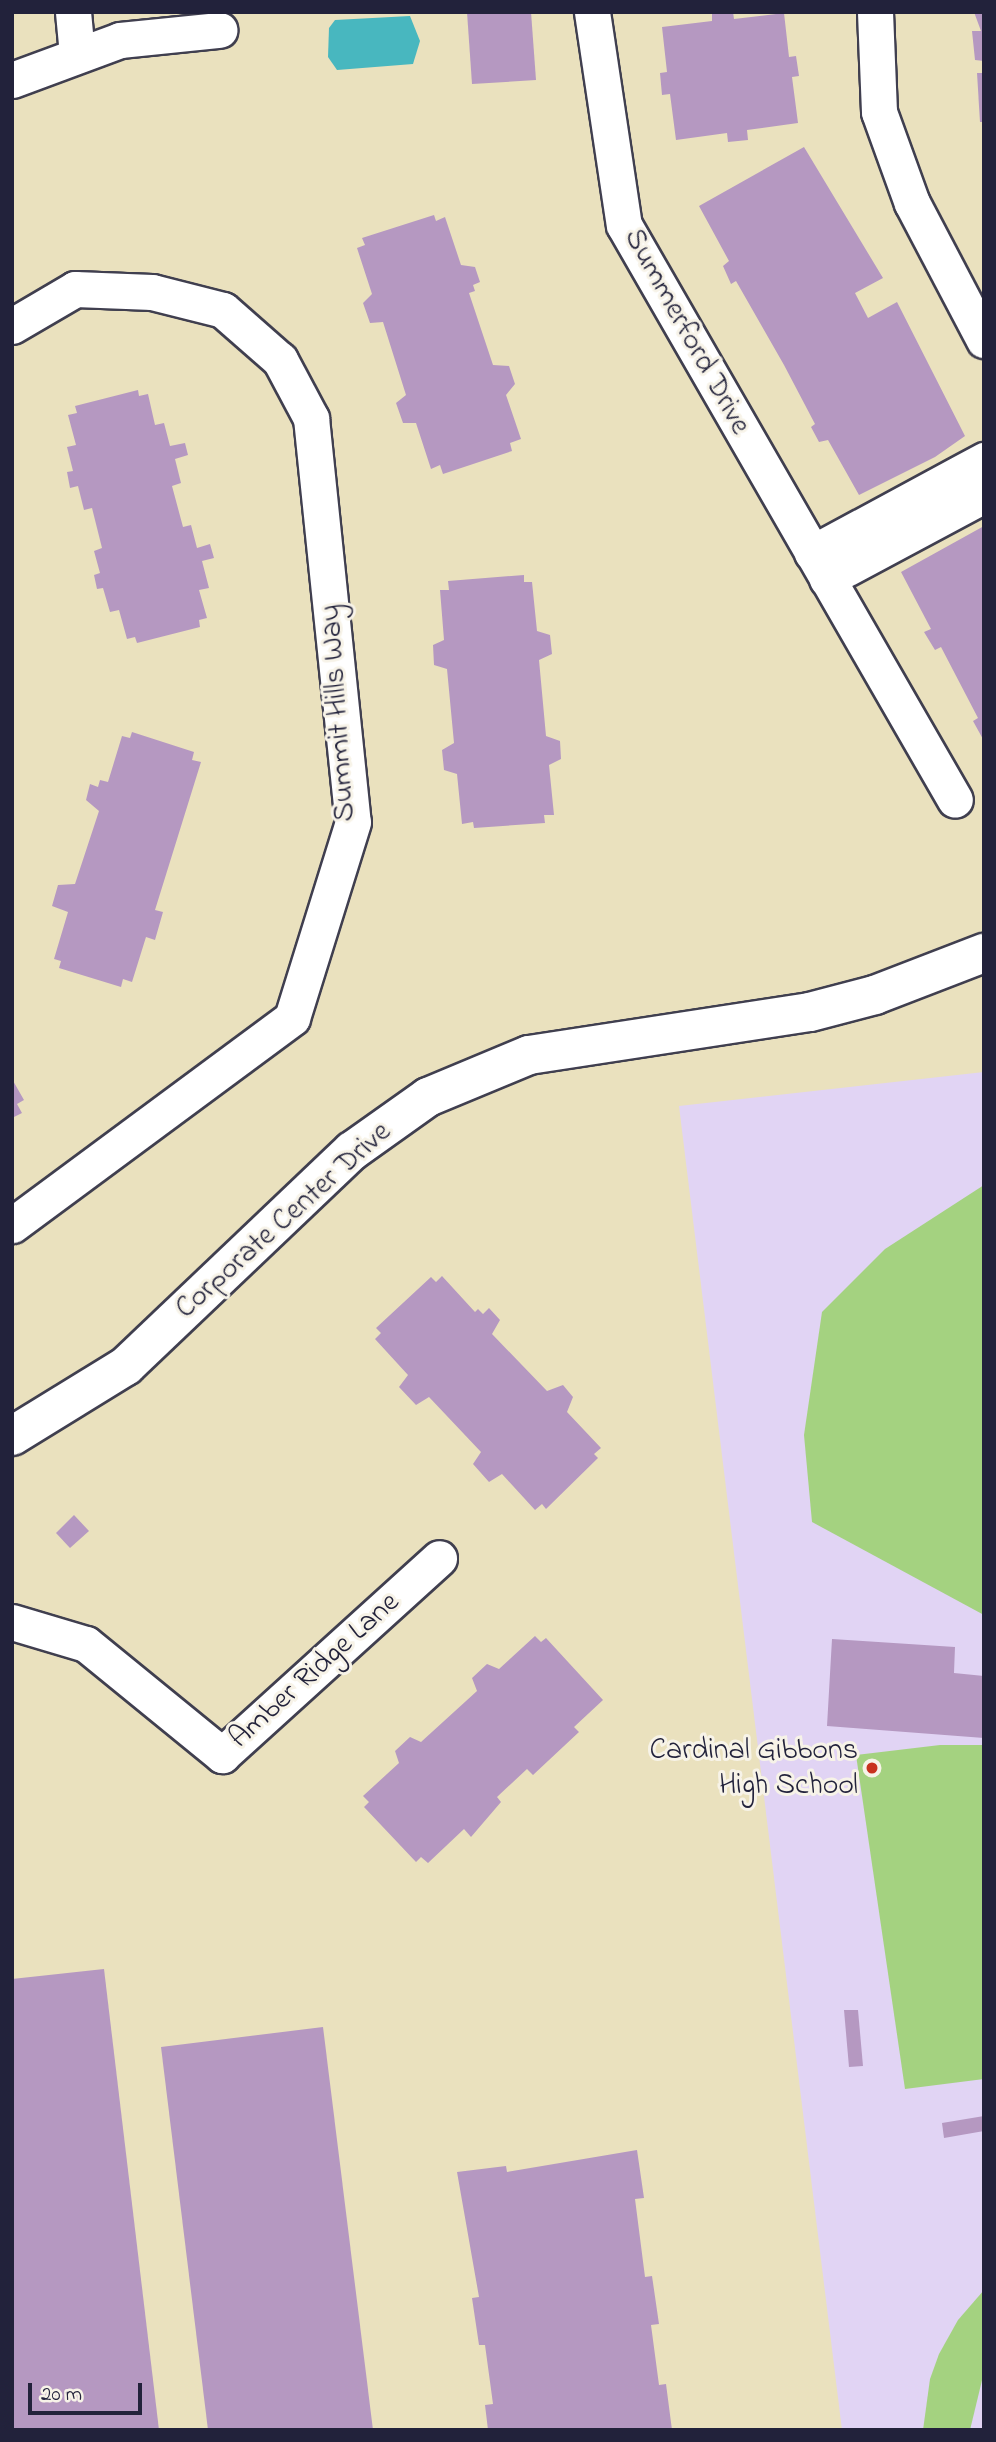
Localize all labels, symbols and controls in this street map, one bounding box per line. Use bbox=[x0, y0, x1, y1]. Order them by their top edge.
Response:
street label: Summerford Drive bbox=[615, 223, 757, 441]
street label: Summit Hills Way bbox=[313, 603, 365, 823]
street label: Corporate Center Drive bbox=[169, 1115, 399, 1327]
street label: Amber Ridge Lane bbox=[222, 1585, 408, 1757]
place label: Cardinal Gibbons High School bbox=[650, 1733, 858, 1803]
marker: Cardinal Gibbons High School bbox=[864, 1760, 880, 1776]
scale bar bbox=[32, 2368, 145, 2412]
text: 20 m bbox=[41, 2380, 82, 2410]

